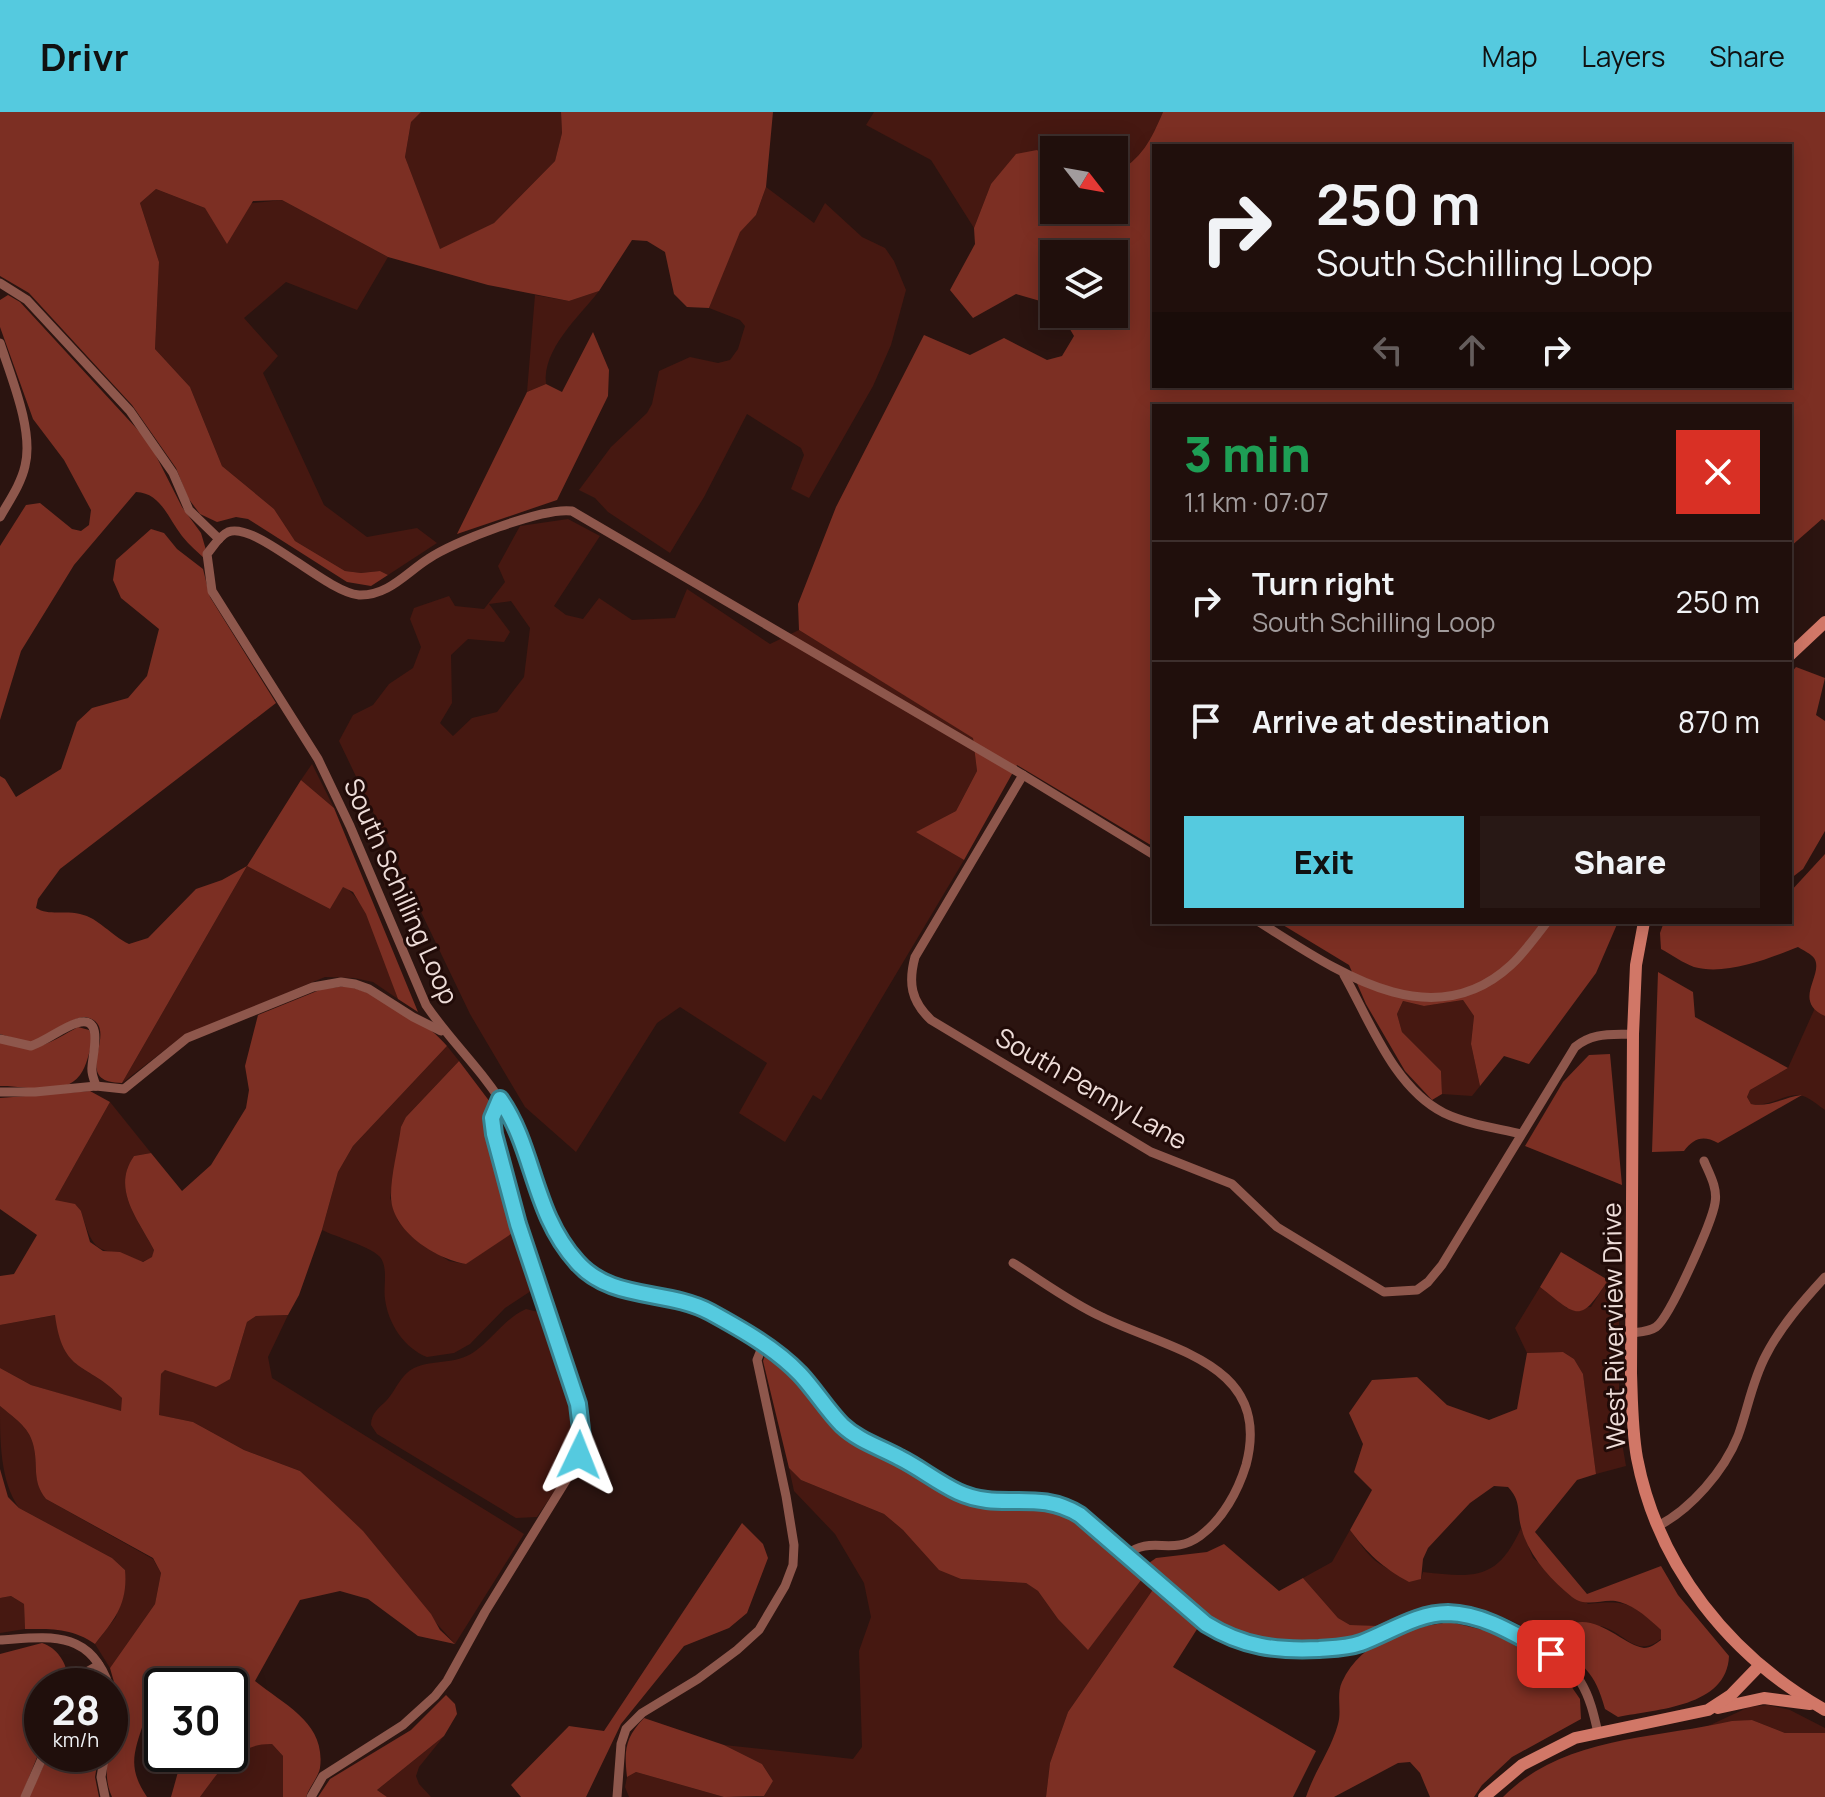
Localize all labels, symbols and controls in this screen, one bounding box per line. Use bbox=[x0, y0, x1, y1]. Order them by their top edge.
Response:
text: Drivr bbox=[40, 30, 129, 82]
text: Map bbox=[1482, 37, 1538, 75]
text: Layers bbox=[1582, 37, 1665, 75]
text: Share bbox=[1709, 37, 1785, 75]
north arrow bbox=[1040, 136, 1128, 224]
map controls bbox=[1040, 136, 1128, 328]
text: 250 m bbox=[1316, 165, 1481, 242]
icon: right bbox=[1184, 176, 1288, 280]
text: South Schilling Loop bbox=[1316, 238, 1653, 287]
button: layers bbox=[1040, 240, 1128, 328]
icon: left bbox=[1366, 328, 1410, 372]
icon: ahead bbox=[1450, 328, 1494, 372]
icon: right bbox=[1534, 328, 1578, 372]
text: 3 min bbox=[1184, 421, 1311, 486]
button: close bbox=[1676, 430, 1760, 514]
text: 1.1 km · 07:07 bbox=[1184, 484, 1329, 520]
text: Turn right bbox=[1252, 563, 1395, 604]
icon: right bbox=[1184, 579, 1228, 623]
text: 250 m bbox=[1676, 581, 1760, 622]
text: South Schilling Loop bbox=[1252, 604, 1496, 640]
icon: arrive bbox=[1184, 699, 1228, 743]
text: Arrive at destination bbox=[1252, 701, 1550, 742]
text: 870 m bbox=[1678, 701, 1760, 742]
street label: South Schilling Loop bbox=[336, 772, 468, 1010]
button: Exit bbox=[1184, 816, 1464, 908]
button: Share bbox=[1480, 816, 1760, 908]
street label: South Penny Lane bbox=[990, 1018, 1194, 1158]
street label: West Riverview Drive bbox=[1593, 1202, 1633, 1450]
position arrow bbox=[537, 1413, 621, 1497]
pin bbox=[1517, 1620, 1585, 1688]
icon: arrive bbox=[1529, 1632, 1573, 1676]
speed limit sign: 30 bbox=[144, 1668, 248, 1772]
text: 28 bbox=[52, 1682, 100, 1737]
text: km/h bbox=[53, 1726, 99, 1753]

